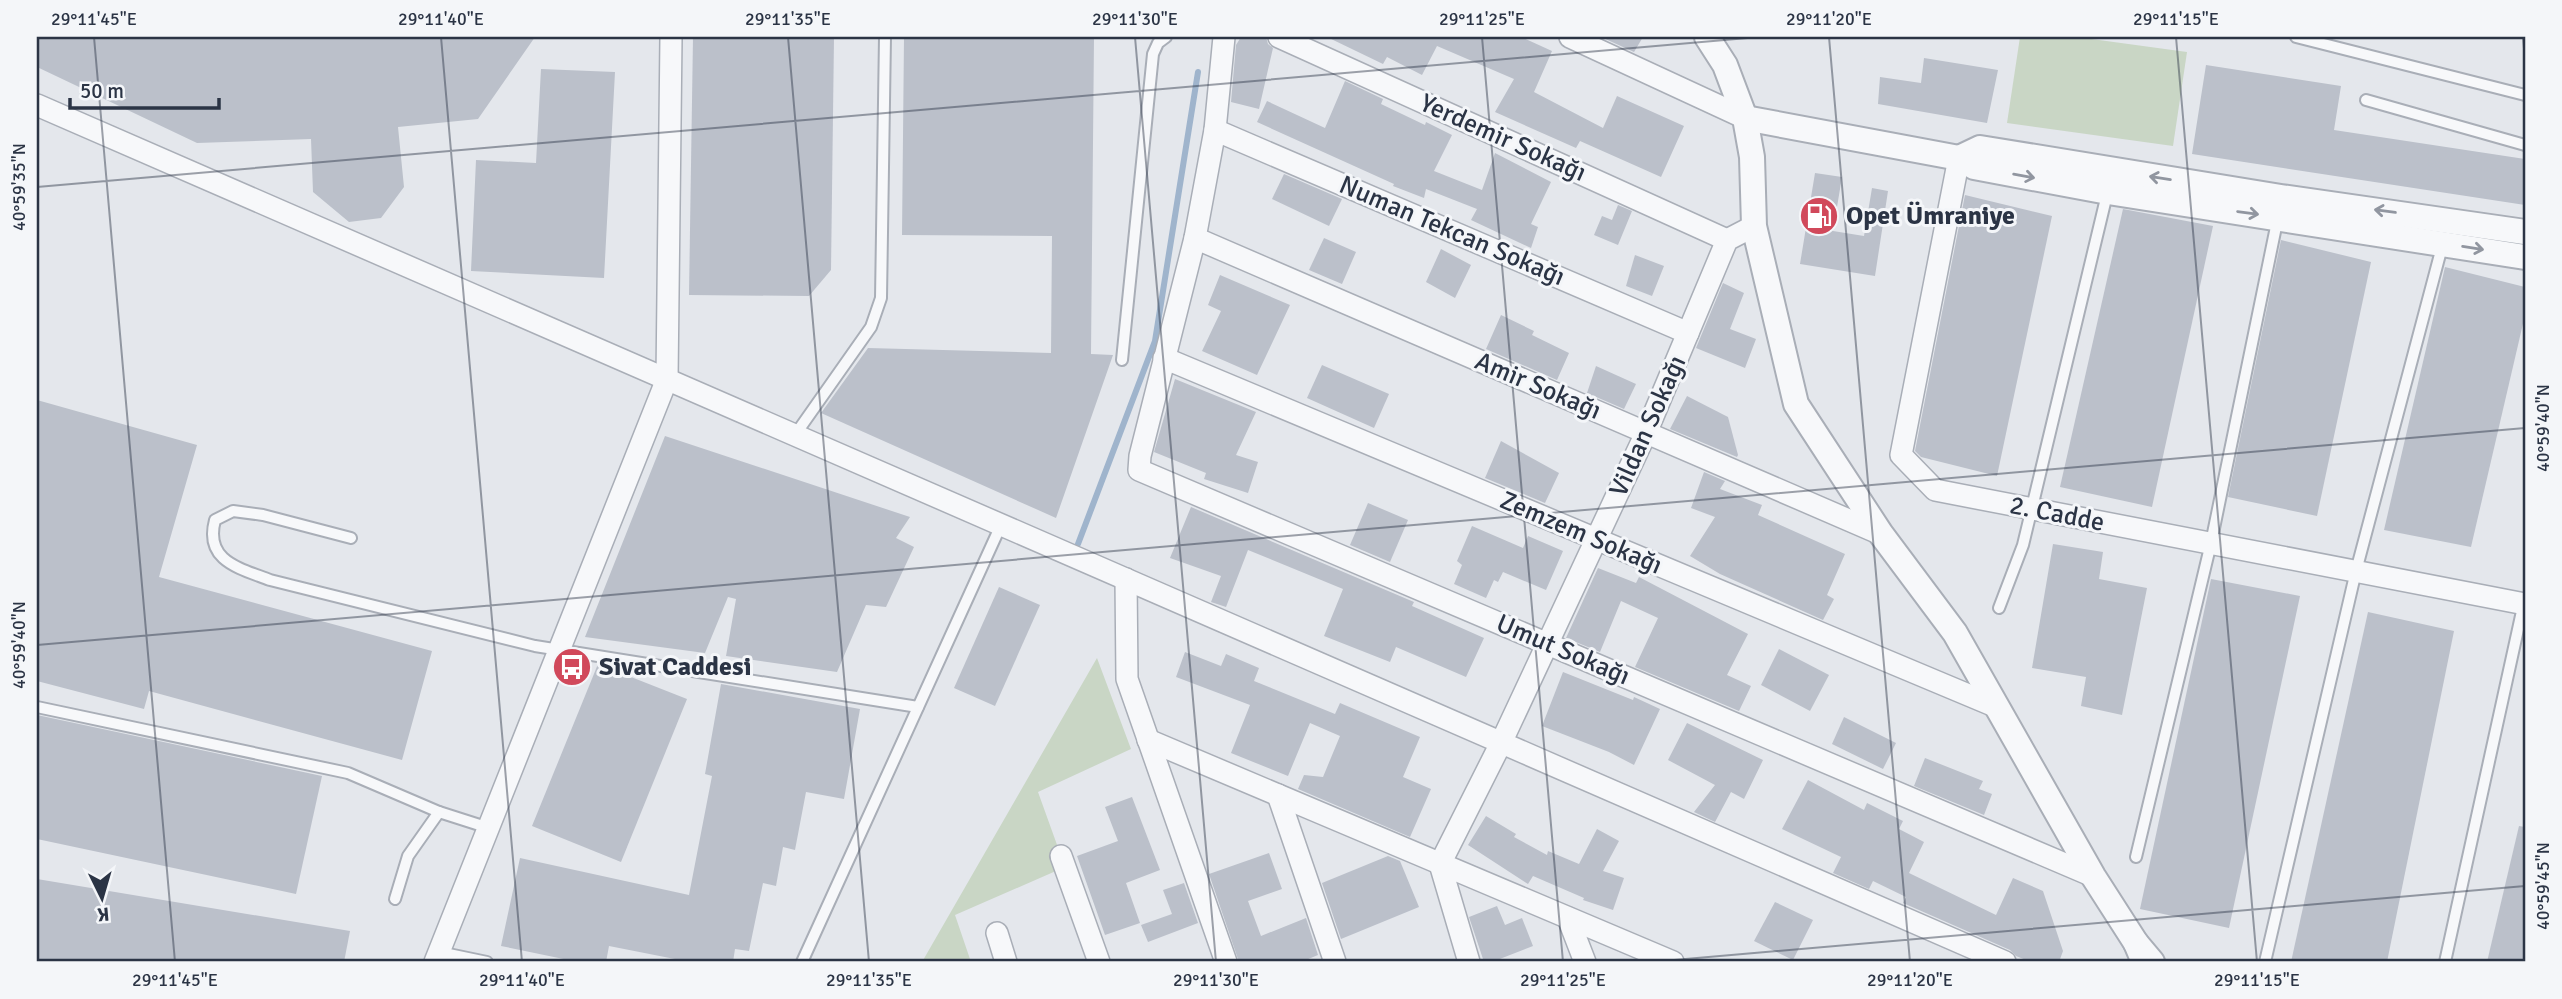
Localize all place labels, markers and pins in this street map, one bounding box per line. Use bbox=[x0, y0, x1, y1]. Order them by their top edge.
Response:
fuel station icon: Opet Ümraniye bbox=[1798, 195, 1840, 237]
place label: Opet Ümraniye bbox=[1846, 200, 2015, 232]
bus stop icon: Sivat Caddesi bbox=[551, 646, 593, 688]
place label: Sivat Caddesi bbox=[599, 651, 751, 683]

